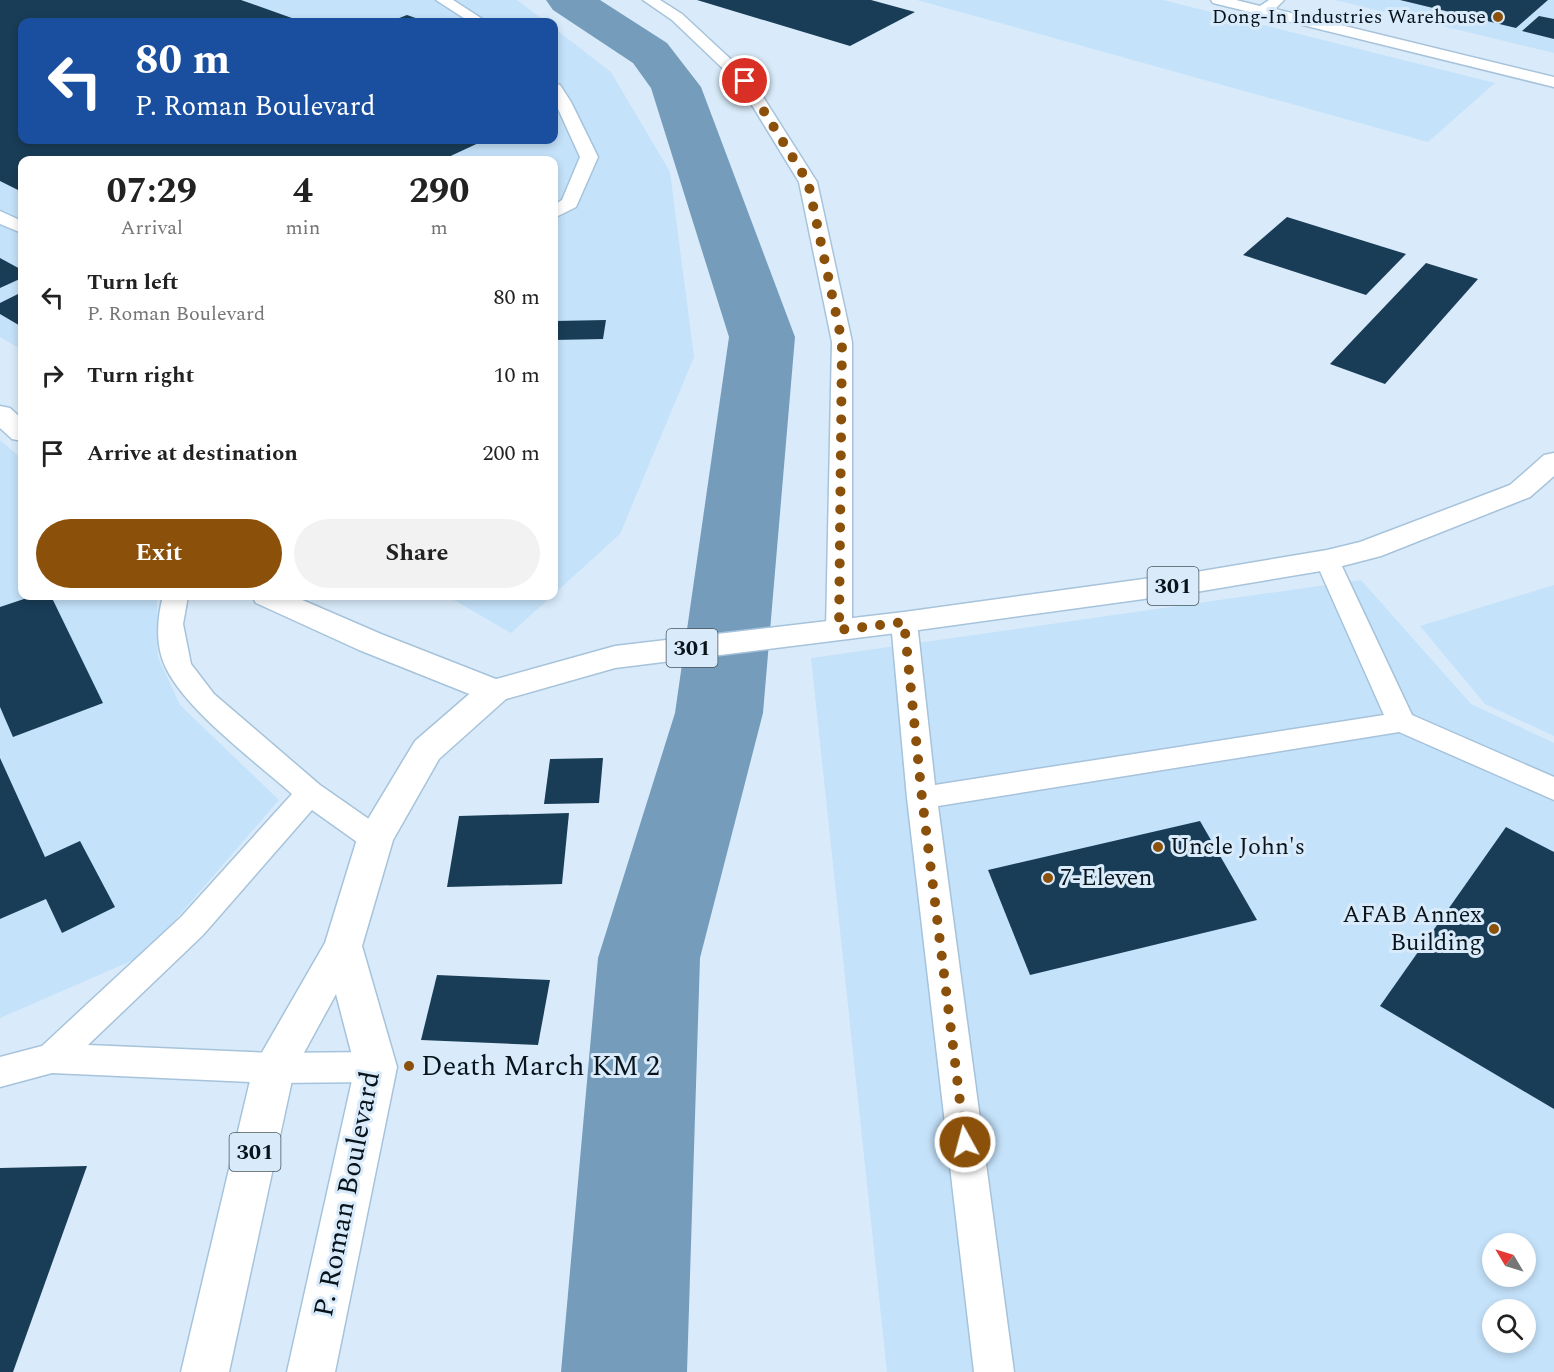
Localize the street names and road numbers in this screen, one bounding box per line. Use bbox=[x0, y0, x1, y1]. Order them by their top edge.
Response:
road number: 301 bbox=[1148, 567, 1198, 605]
road number: 301 bbox=[666, 629, 718, 667]
street label: P. Roman Boulevard bbox=[302, 1067, 392, 1321]
road number: 301 bbox=[230, 1133, 280, 1171]

